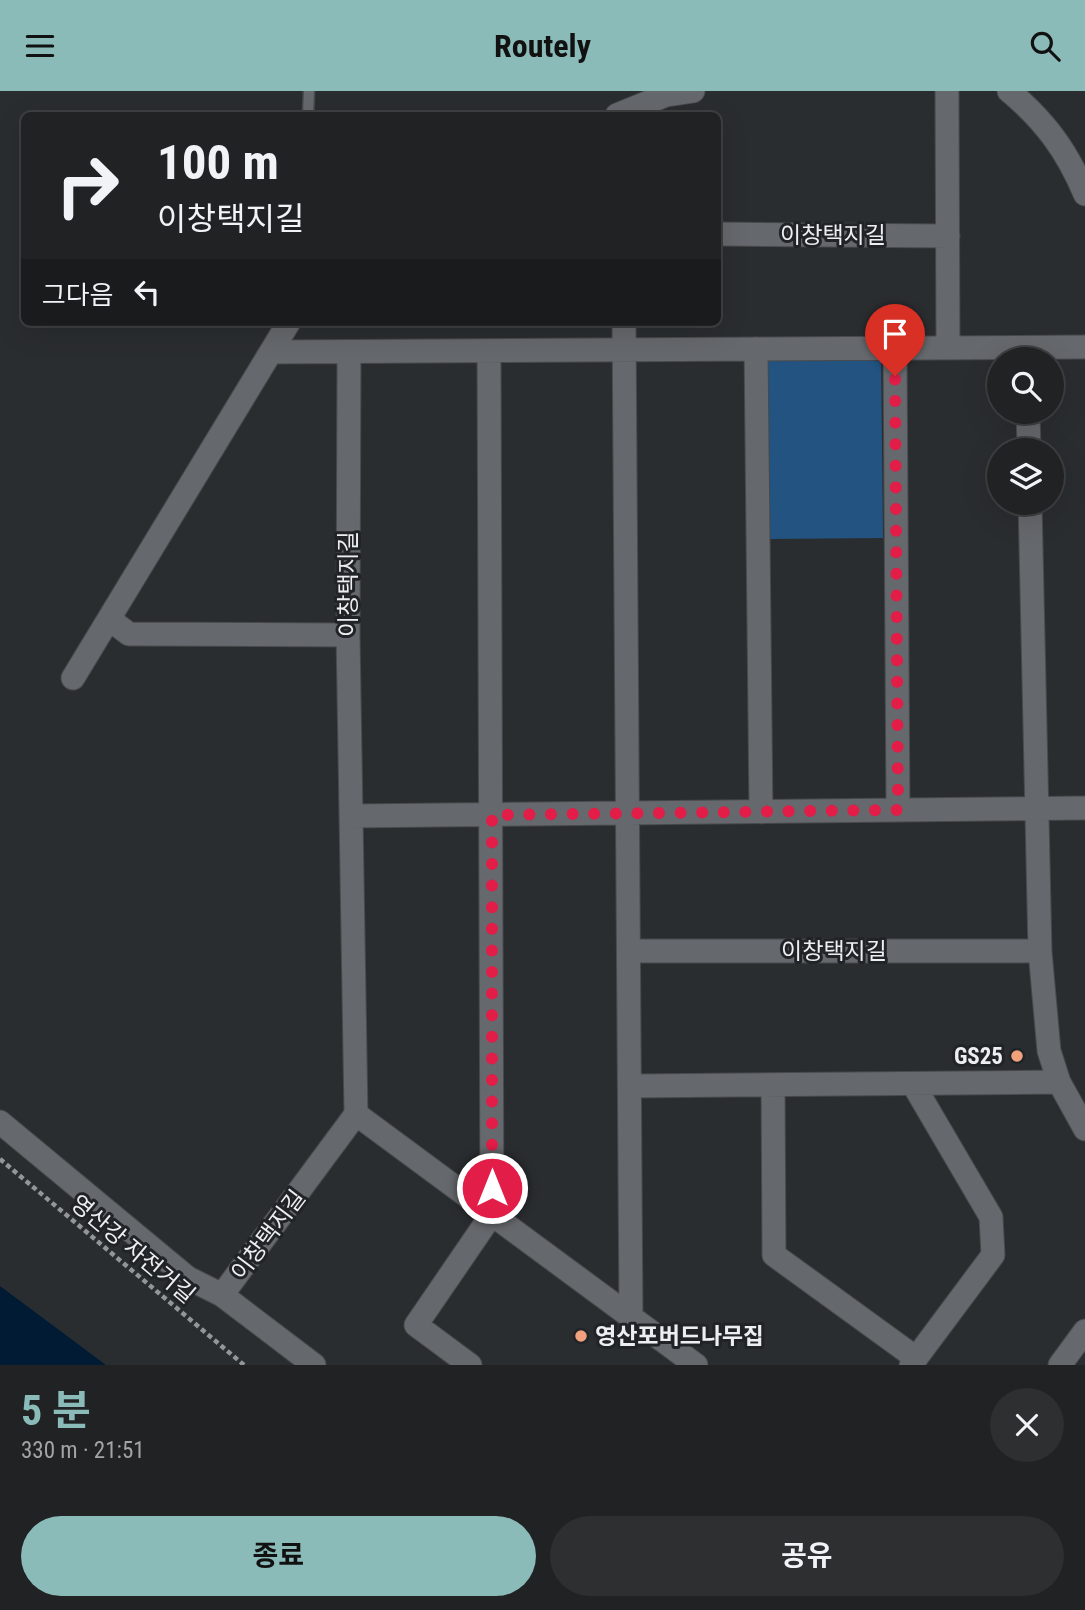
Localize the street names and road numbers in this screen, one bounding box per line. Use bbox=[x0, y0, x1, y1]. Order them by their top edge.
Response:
street label: 이창택지길 bbox=[780, 222, 886, 249]
street label: 이창택지길 bbox=[335, 531, 362, 637]
street label: 이창택지길 bbox=[781, 938, 887, 965]
street label: 이창택지길 bbox=[226, 1185, 311, 1286]
street label: 영산강 자전거길 bbox=[65, 1190, 200, 1309]

